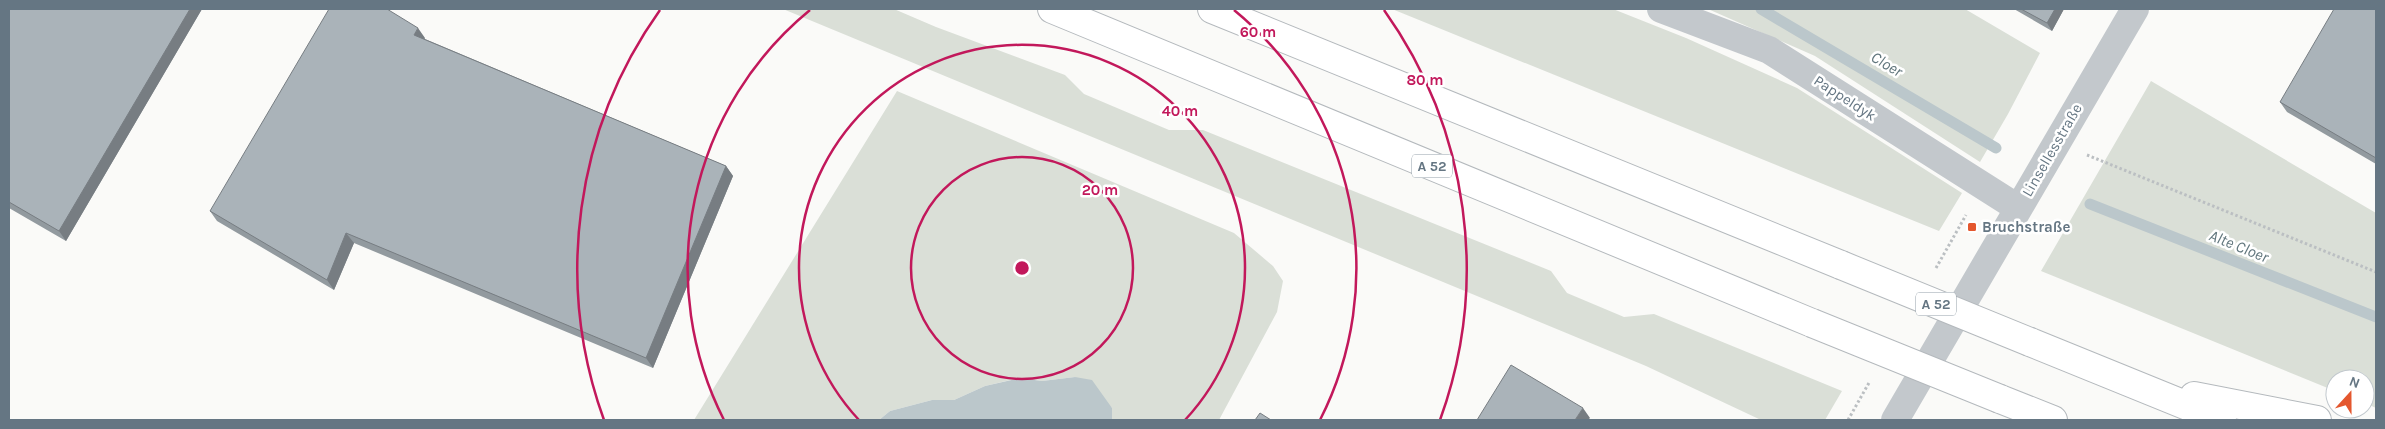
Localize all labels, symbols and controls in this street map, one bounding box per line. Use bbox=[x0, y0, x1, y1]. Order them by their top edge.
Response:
text: 60 m bbox=[1240, 23, 1276, 41]
water label: Cloer bbox=[1868, 47, 1907, 81]
text: 80 m bbox=[1406, 71, 1444, 89]
street label: Pappeldyk bbox=[1811, 71, 1879, 125]
street label: Linsellesstraße bbox=[2018, 100, 2086, 200]
text: 40 m bbox=[1162, 102, 1198, 120]
road number: A 52 bbox=[1412, 154, 1452, 178]
text: 20 m bbox=[1082, 181, 1118, 199]
place label: Bruchstraße bbox=[1982, 218, 2071, 236]
marker: Bruchstraße bbox=[1966, 221, 1978, 233]
water label: Alte Cloer bbox=[2207, 226, 2272, 267]
centre of rings bbox=[1013, 259, 1031, 277]
road number: A 52 bbox=[1916, 292, 1956, 316]
north arrow bbox=[2325, 369, 2375, 419]
text: N bbox=[2347, 373, 2362, 392]

